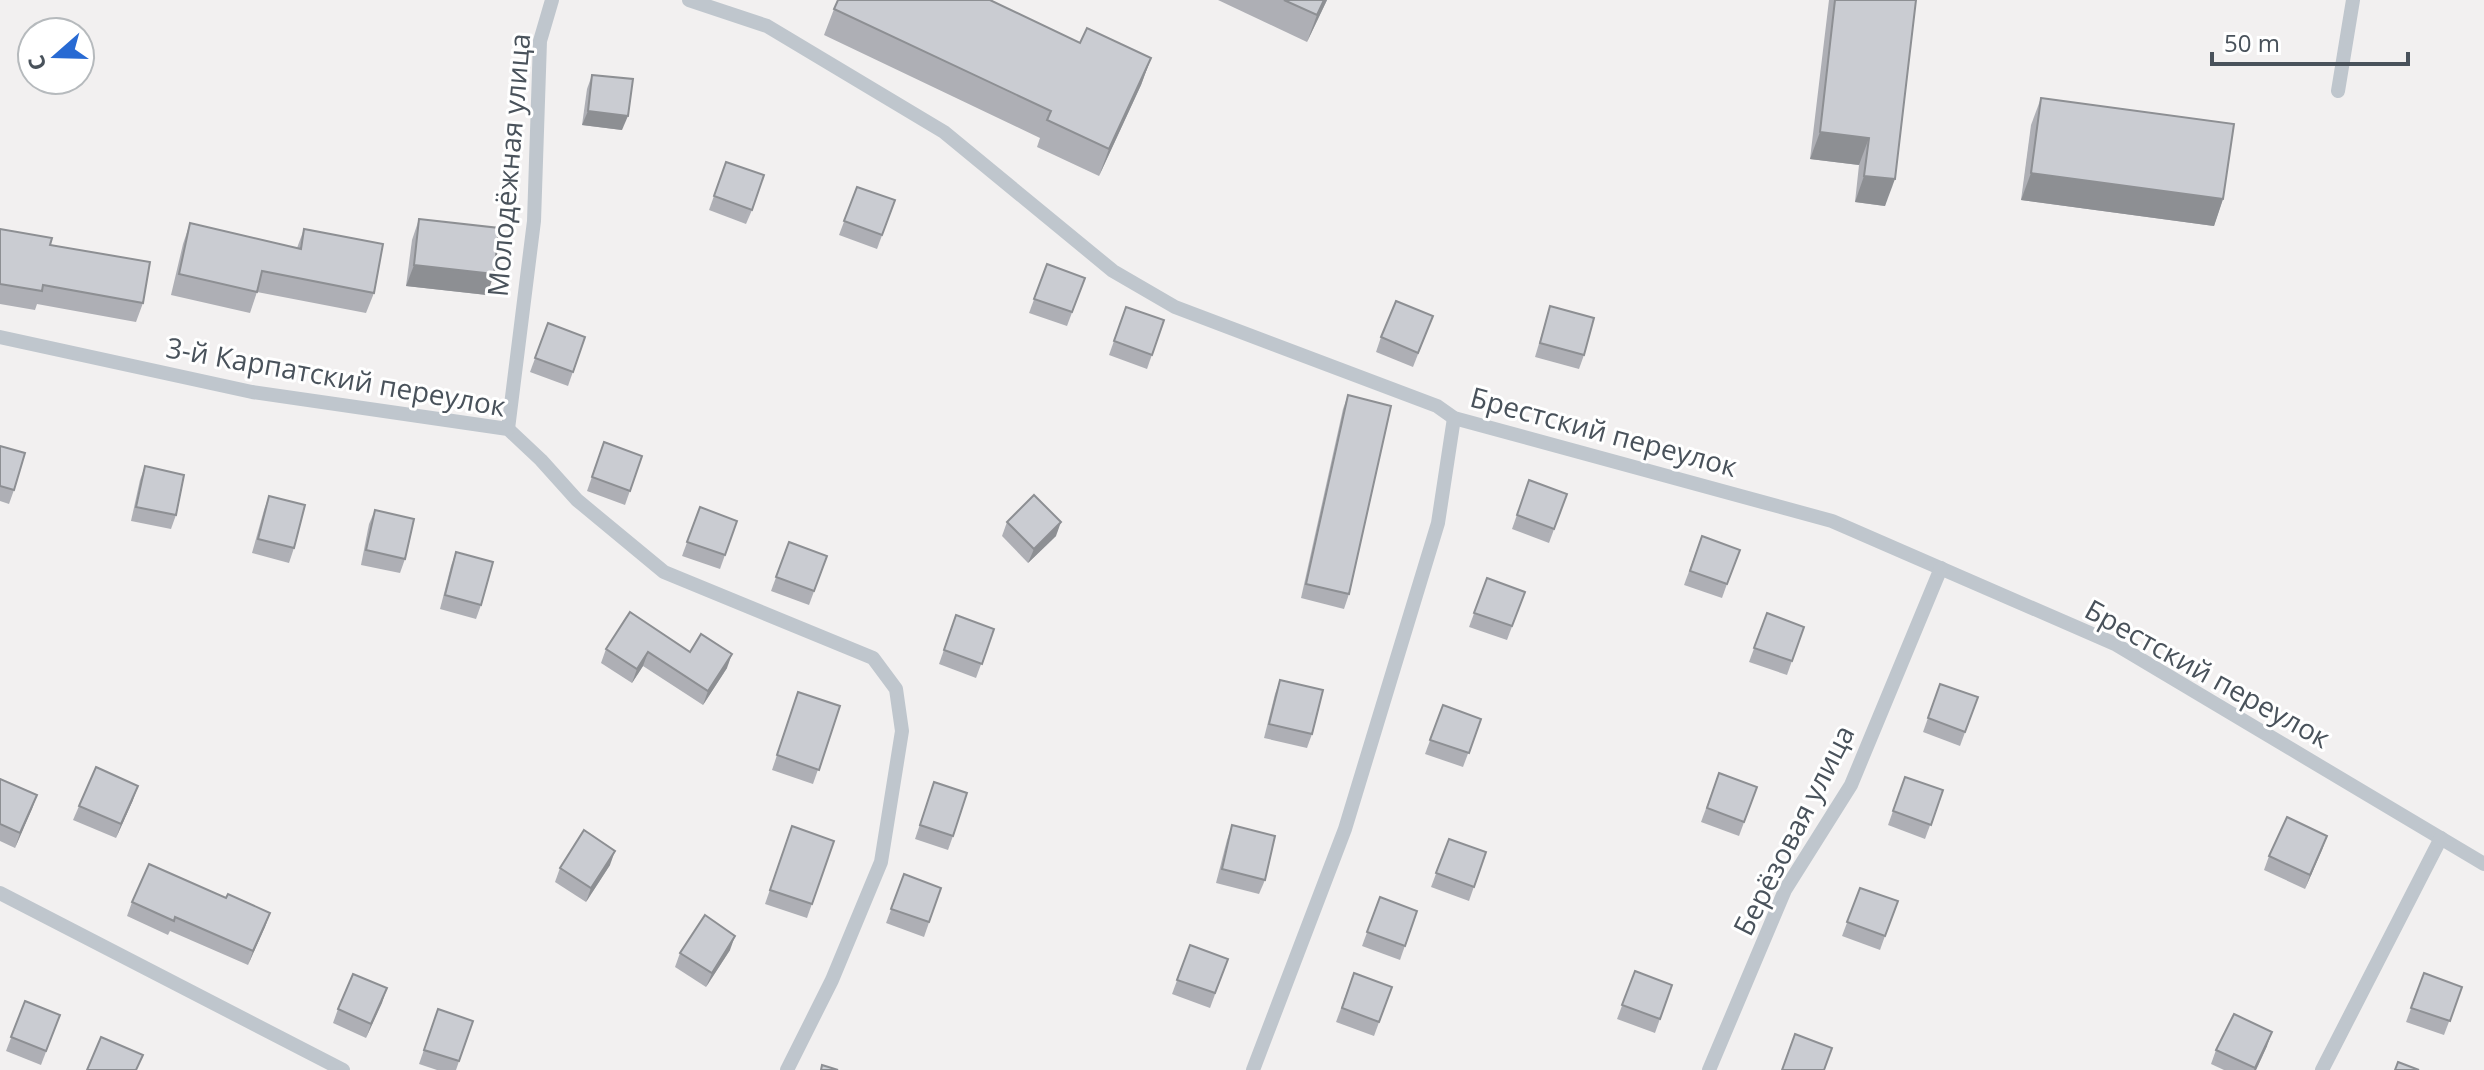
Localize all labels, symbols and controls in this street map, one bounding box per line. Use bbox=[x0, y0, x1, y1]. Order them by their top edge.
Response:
north arrow bbox=[16, 16, 96, 96]
scale bar bbox=[2212, 16, 2408, 66]
text: 50 m bbox=[2224, 26, 2280, 59]
street label: Молодёжная улица bbox=[478, 32, 538, 298]
text: С bbox=[20, 51, 53, 75]
street label: 3-й Карпатский переулок bbox=[163, 327, 509, 425]
street label: Брестский переулок bbox=[1466, 377, 1742, 485]
street label: Брестский переулок bbox=[2079, 590, 2338, 756]
street label: Берёзовая улица bbox=[1724, 718, 1862, 942]

